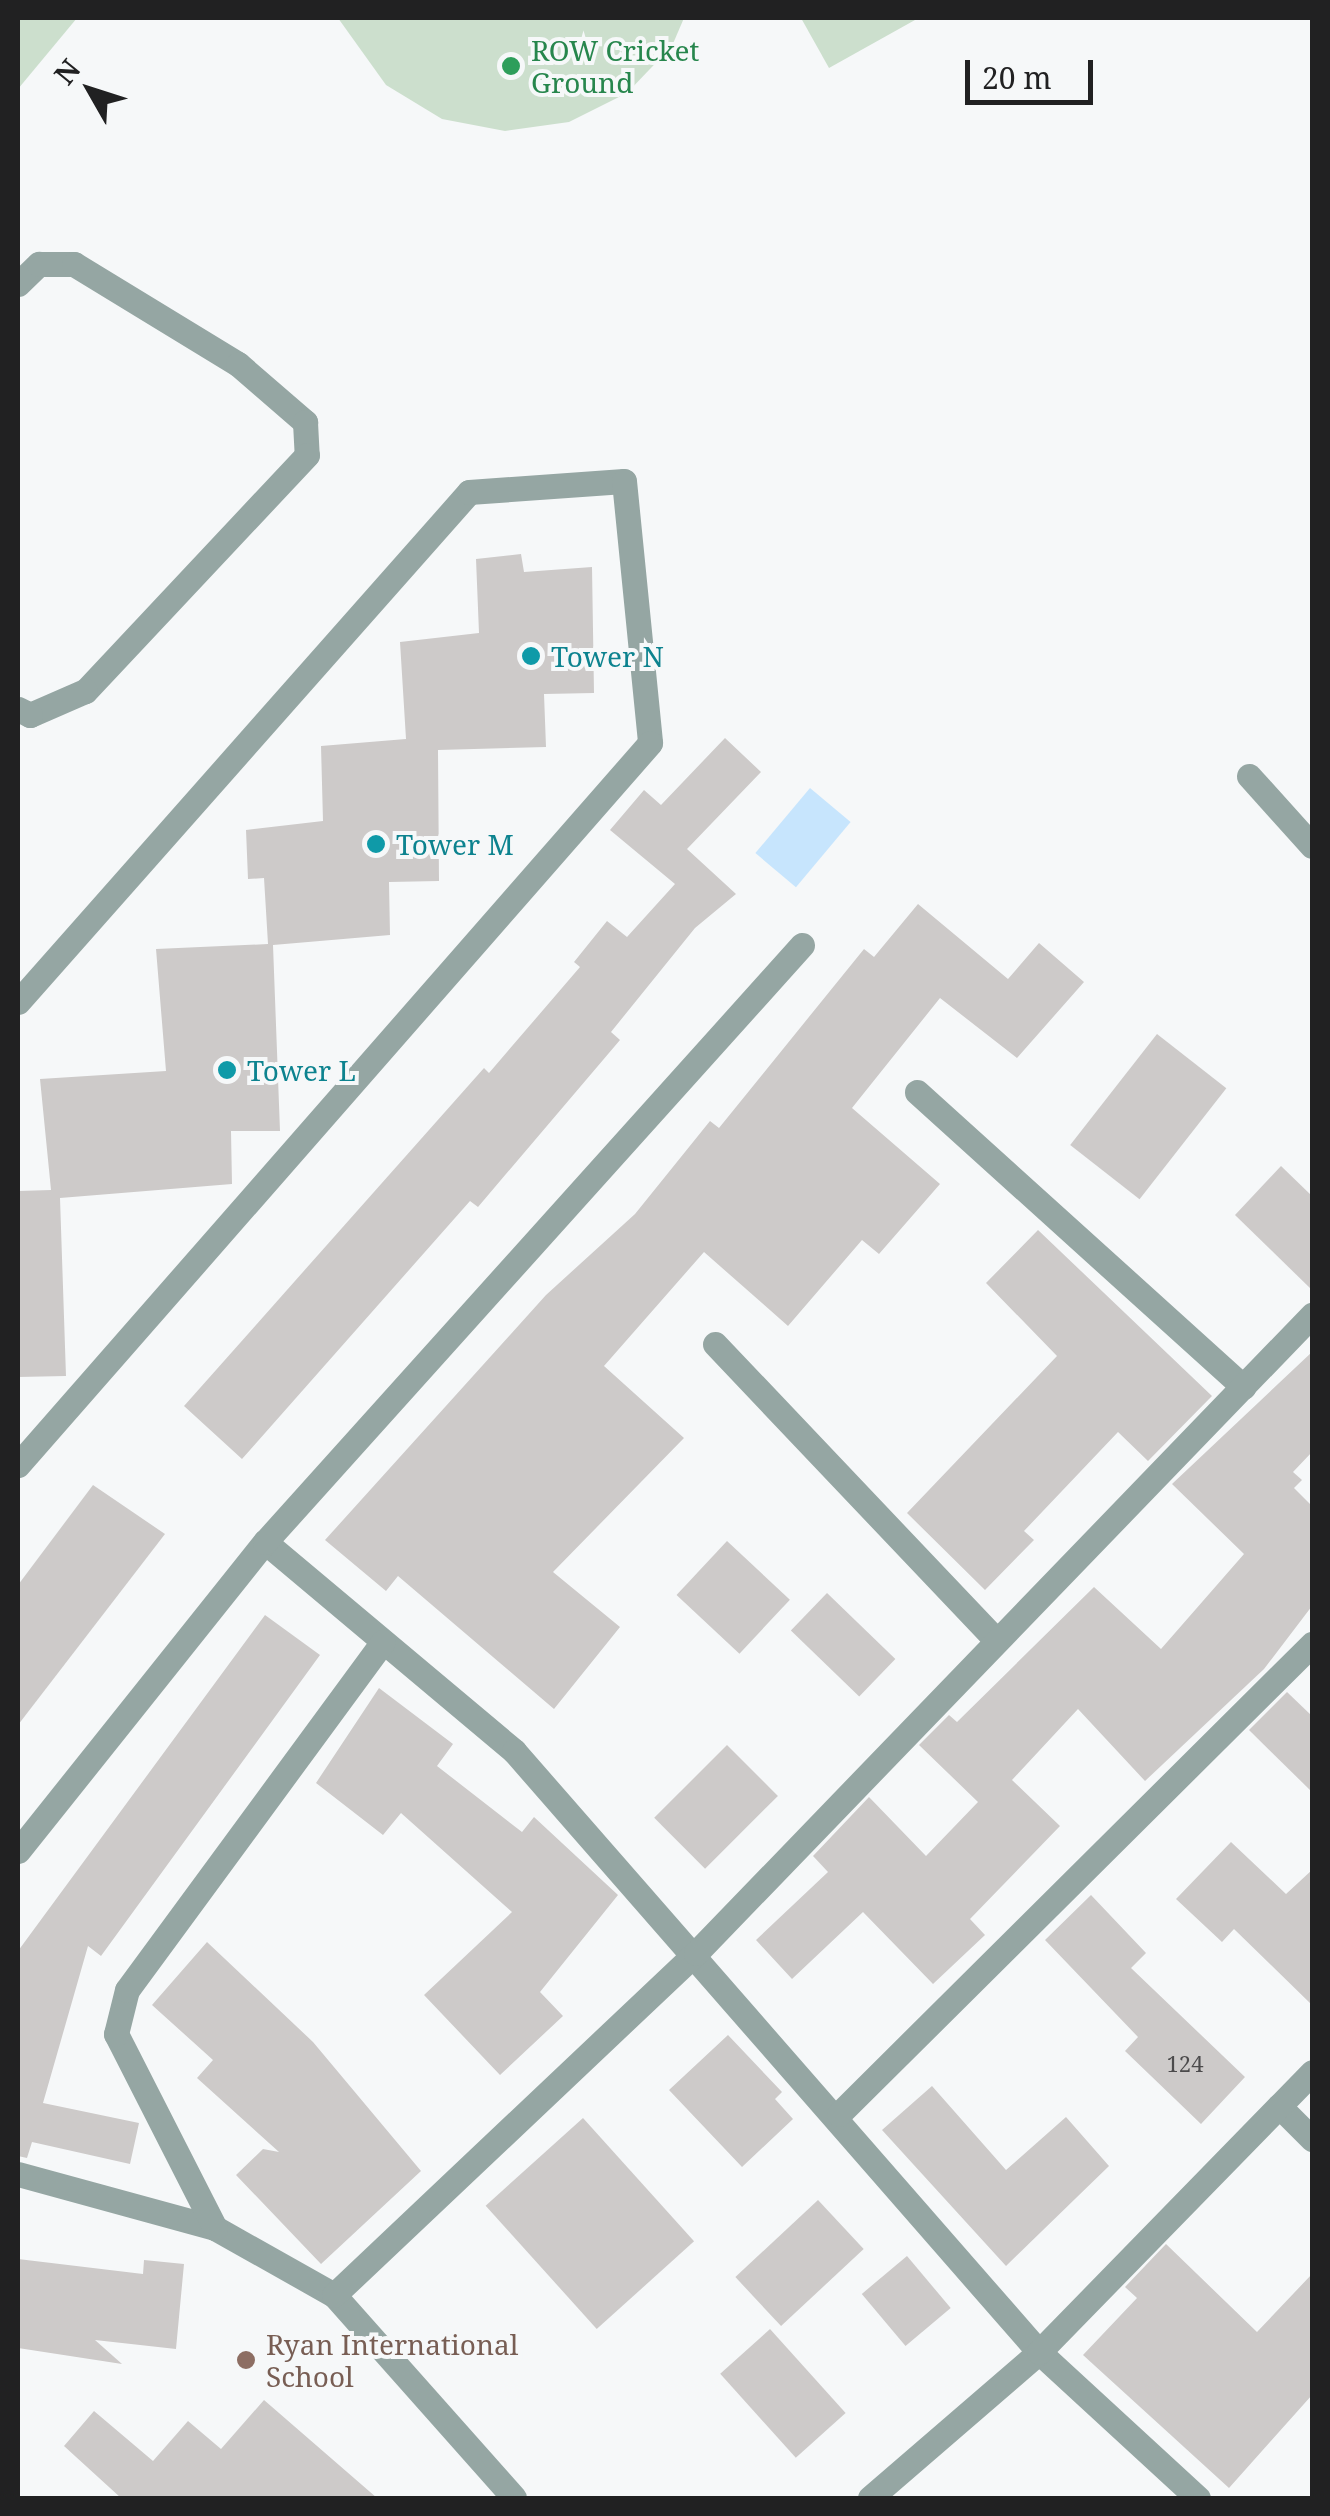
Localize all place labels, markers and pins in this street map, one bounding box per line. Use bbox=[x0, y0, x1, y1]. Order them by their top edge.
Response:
place label: ROW Cricket Ground bbox=[531, 33, 699, 99]
marker: ROW Cricket Ground bbox=[500, 55, 522, 77]
place label: Tower N bbox=[551, 639, 664, 673]
marker: Tower N bbox=[520, 645, 542, 667]
place label: Tower M bbox=[396, 827, 514, 861]
marker: Tower M bbox=[365, 833, 387, 855]
place label: Tower L bbox=[247, 1053, 356, 1087]
marker: Tower L bbox=[216, 1059, 238, 1081]
place label: Ryan International School bbox=[266, 2327, 518, 2393]
marker: Ryan International School bbox=[235, 2349, 257, 2371]

